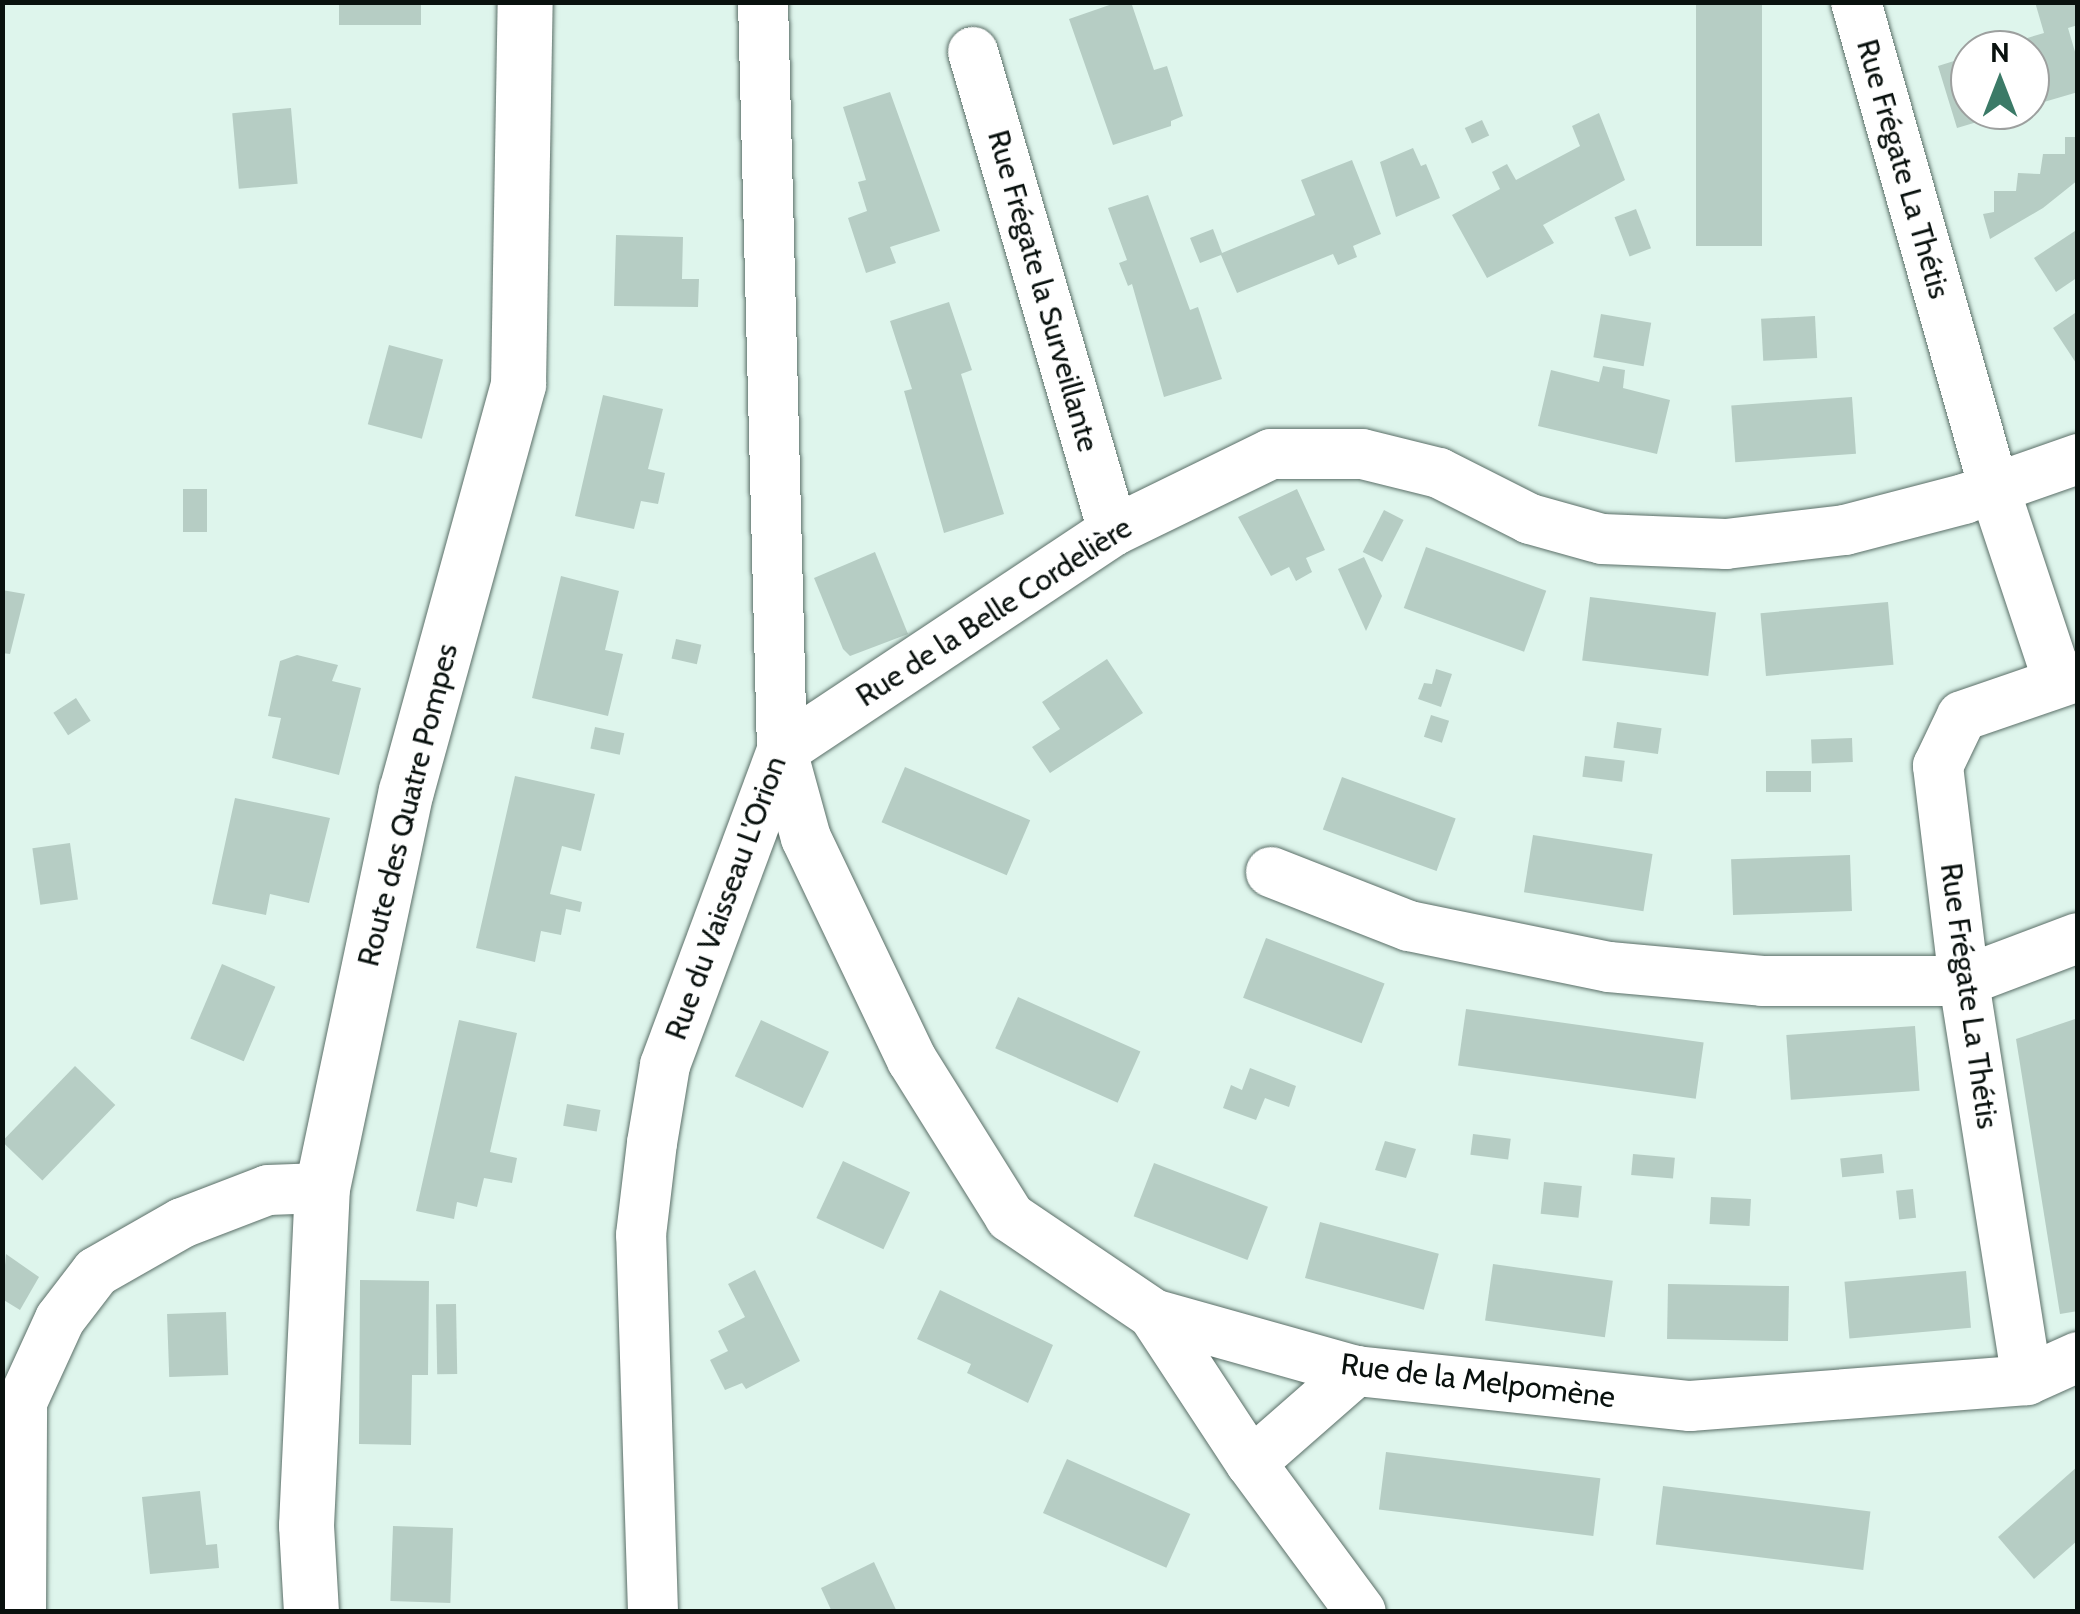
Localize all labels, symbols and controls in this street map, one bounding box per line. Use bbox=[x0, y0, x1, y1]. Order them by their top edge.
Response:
north arrow bbox=[1950, 30, 2050, 130]
street label: Rue Frégate La Thétis bbox=[1849, 35, 1957, 303]
text: N bbox=[1990, 35, 2010, 69]
street label: Rue Frégate la Surveillante bbox=[980, 126, 1106, 456]
street label: Rue de la Belle Cordelière bbox=[850, 510, 1138, 714]
street label: Route des Quatre Pompes bbox=[350, 640, 466, 970]
street label: Rue du Vaisseau L'Orion bbox=[658, 751, 794, 1045]
street label: Rue Frégate La Thétis bbox=[1933, 861, 2005, 1131]
street label: Rue de la Melpomène bbox=[1339, 1346, 1617, 1416]

